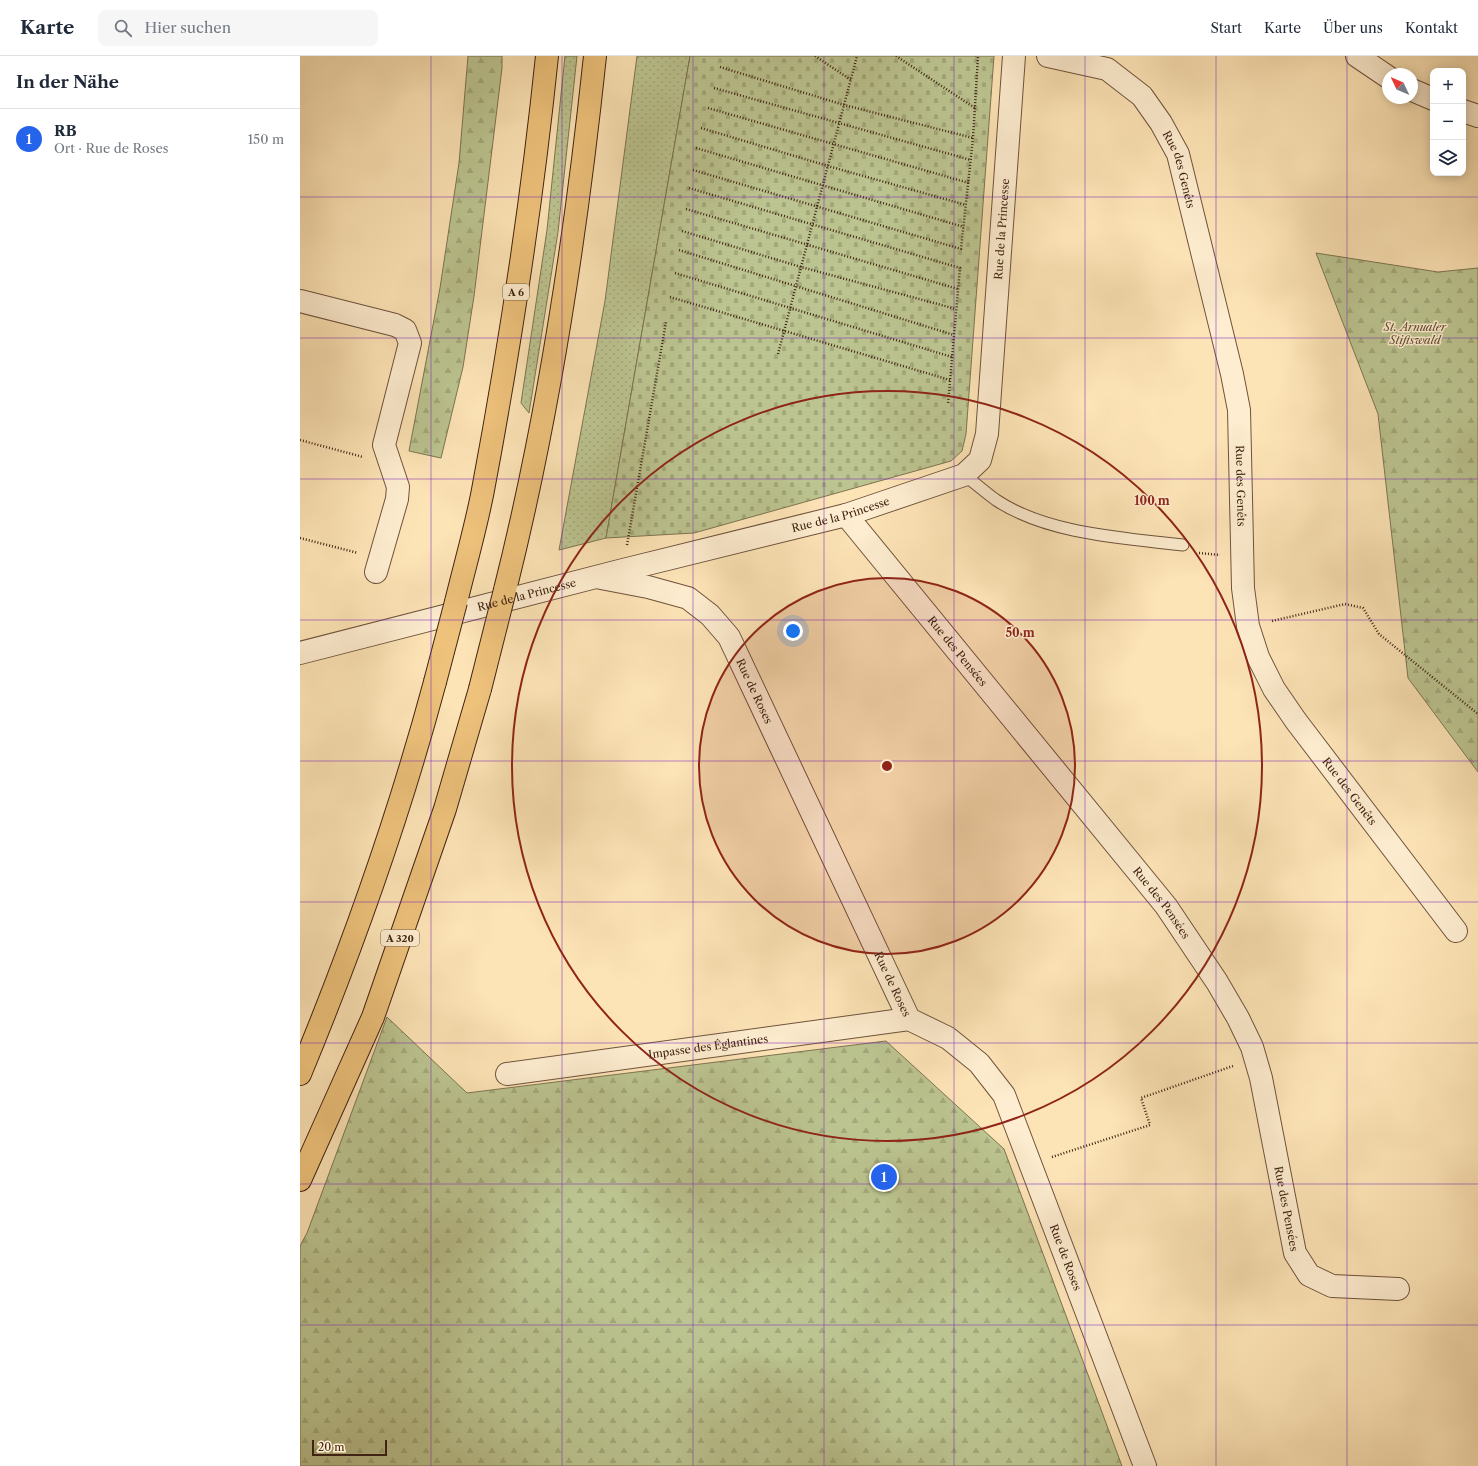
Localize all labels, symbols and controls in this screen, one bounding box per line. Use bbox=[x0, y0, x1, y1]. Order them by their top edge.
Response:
search box bbox=[98, 10, 378, 46]
text: Karte bbox=[20, 16, 74, 39]
icon: search bbox=[112, 17, 134, 39]
text: Hier suchen bbox=[144, 18, 231, 37]
text: Start bbox=[1210, 19, 1242, 37]
text: Karte bbox=[1264, 19, 1301, 37]
text: Über uns bbox=[1323, 19, 1383, 37]
text: Kontakt bbox=[1405, 19, 1458, 37]
north arrow bbox=[1382, 68, 1418, 104]
map controls bbox=[1430, 68, 1466, 176]
button: + bbox=[1430, 68, 1466, 104]
text: In der Nähe bbox=[16, 72, 119, 92]
button: − bbox=[1430, 104, 1466, 140]
text: RB bbox=[54, 121, 77, 140]
street label: Rue des Genêts bbox=[1160, 128, 1198, 210]
text: 1 bbox=[26, 131, 32, 147]
text: 150 m bbox=[248, 131, 284, 147]
text: Ort · Rue de Roses bbox=[54, 140, 168, 156]
button: layers bbox=[1430, 140, 1466, 176]
street label: Rue de la Princesse bbox=[991, 178, 1012, 280]
road number: A 6 bbox=[503, 284, 529, 300]
park label: St. Arnualer Stiftswald bbox=[1383, 320, 1447, 347]
street label: Rue des Genêts bbox=[1233, 445, 1249, 527]
text: 100 m bbox=[1134, 493, 1170, 508]
street label: Rue de la Princesse bbox=[790, 494, 891, 535]
street label: Rue de la Princesse bbox=[476, 575, 578, 614]
street label: Rue des Pensées bbox=[925, 613, 990, 689]
your location bbox=[783, 621, 803, 641]
text: 50 m bbox=[1005, 625, 1035, 640]
street label: Rue de Roses bbox=[733, 656, 776, 726]
street label: Rue des Genêts bbox=[1319, 755, 1380, 828]
centre of rings bbox=[880, 759, 894, 773]
street label: Rue des Pensées bbox=[1130, 864, 1193, 942]
road number: A 320 bbox=[381, 930, 419, 946]
street label: Rue de Roses bbox=[871, 949, 914, 1019]
street label: Impasse des Églantines bbox=[647, 1031, 769, 1062]
pin: 1 bbox=[871, 1162, 897, 1192]
street label: Rue des Pensées bbox=[1271, 1165, 1302, 1253]
street label: Rue de Roses bbox=[1047, 1222, 1085, 1293]
scale bar bbox=[312, 1438, 387, 1457]
text: 20 m bbox=[318, 1440, 344, 1454]

